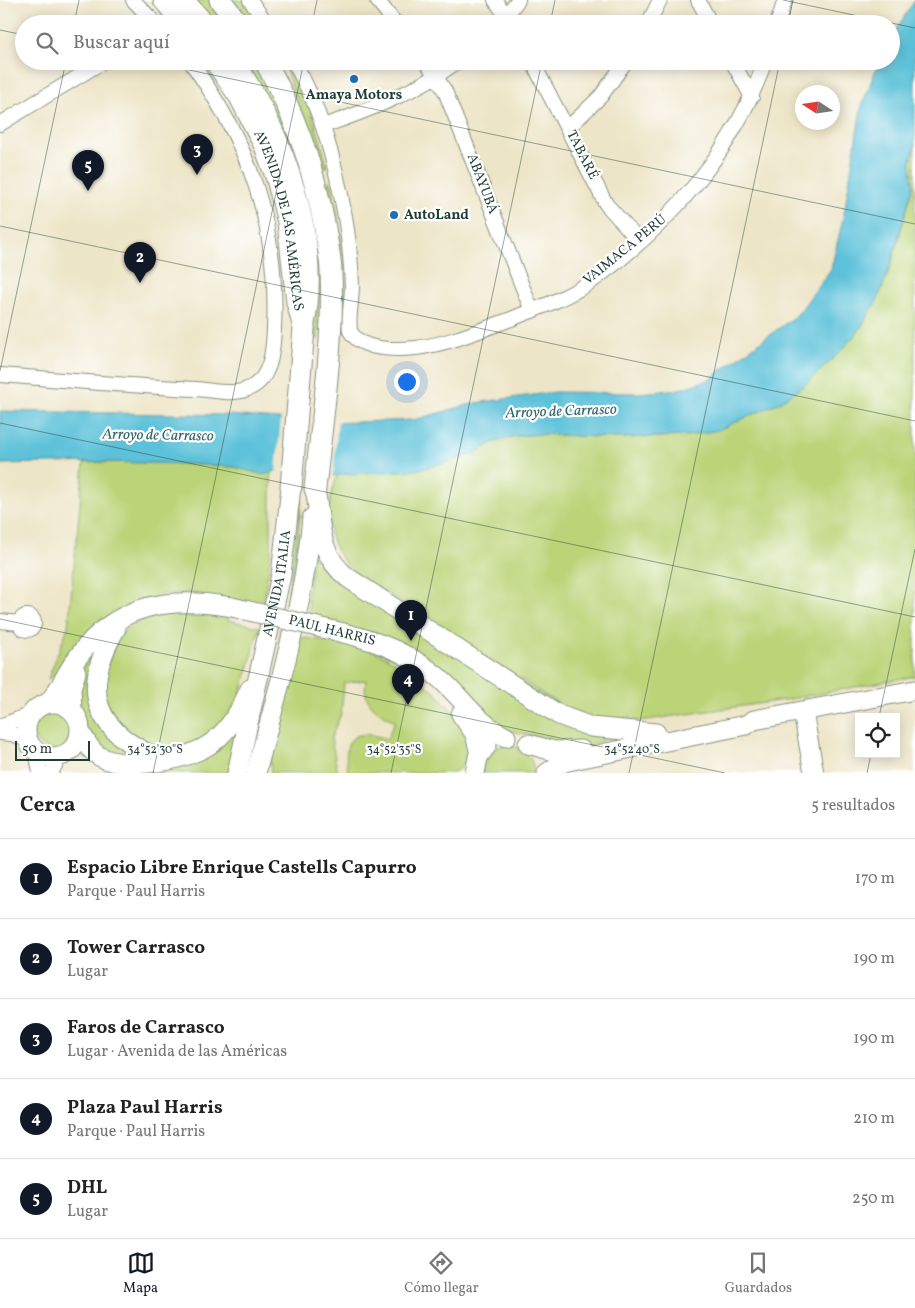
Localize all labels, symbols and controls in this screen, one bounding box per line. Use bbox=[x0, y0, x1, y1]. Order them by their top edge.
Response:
search box bbox=[15, 15, 900, 70]
icon: search bbox=[33, 29, 61, 57]
text: Buscar aquí bbox=[73, 30, 170, 56]
marker: Amaya Motors bbox=[348, 73, 360, 85]
north arrow bbox=[795, 85, 840, 130]
place label: Amaya Motors bbox=[306, 86, 402, 105]
street label: AVENIDA DE LAS AMÉRICAS bbox=[249, 127, 309, 313]
street label: TABARÉ bbox=[561, 127, 603, 183]
pin: 3 bbox=[181, 134, 213, 175]
pin: 5 bbox=[72, 150, 104, 191]
street label: ABAYUBÁ bbox=[462, 151, 502, 217]
place label: AutoLand bbox=[404, 206, 469, 225]
marker: AutoLand bbox=[388, 209, 400, 221]
street label: VAIMACA PERÚ bbox=[579, 210, 671, 290]
pin: 2 bbox=[124, 242, 156, 283]
your location bbox=[394, 369, 420, 395]
water label: Arroyo de Carrasco bbox=[504, 400, 617, 424]
water label: Arroyo de Carrasco bbox=[101, 425, 214, 447]
street label: AVENIDA ITALIA bbox=[258, 529, 296, 638]
pin: 1 bbox=[395, 600, 427, 641]
street label: PAUL HARRIS bbox=[286, 611, 378, 651]
pin: 4 bbox=[392, 664, 424, 705]
map controls bbox=[855, 713, 900, 758]
button: locate bbox=[855, 713, 900, 758]
scale bar bbox=[15, 738, 90, 761]
text: 50 m bbox=[22, 740, 52, 759]
text: 34°52'30"S bbox=[127, 742, 183, 758]
text: 34°52'35"S bbox=[367, 742, 421, 758]
text: 34°52'40"S bbox=[604, 742, 660, 758]
text: Cerca bbox=[20, 791, 75, 820]
text: 5 resultados bbox=[811, 795, 895, 817]
text: Espacio Libre Enrique Castells Capurro bbox=[67, 855, 417, 881]
text: 1 bbox=[33, 868, 39, 890]
text: 170 m bbox=[855, 868, 895, 890]
text: Parque · Paul Harris bbox=[67, 881, 205, 903]
text: Tower Carrasco bbox=[67, 935, 205, 961]
text: 2 bbox=[32, 948, 40, 970]
text: 190 m bbox=[853, 948, 895, 970]
text: Lugar bbox=[67, 961, 108, 983]
text: Faros de Carrasco bbox=[67, 1015, 225, 1041]
text: 3 bbox=[32, 1028, 40, 1050]
text: 190 m bbox=[853, 1028, 895, 1050]
text: Lugar · Avenida de las Américas bbox=[67, 1041, 287, 1063]
text: Plaza Paul Harris bbox=[67, 1095, 223, 1121]
text: 4 bbox=[31, 1108, 41, 1130]
text: 210 m bbox=[853, 1108, 895, 1130]
text: Parque · Paul Harris bbox=[67, 1121, 205, 1143]
text: DHL bbox=[67, 1175, 107, 1201]
text: 5 bbox=[32, 1188, 40, 1210]
text: 250 m bbox=[852, 1188, 895, 1210]
text: Lugar bbox=[67, 1201, 108, 1223]
tab: Mapa bbox=[123, 1249, 158, 1298]
tab: Cómo llegar bbox=[404, 1249, 479, 1298]
tab: Guardados bbox=[725, 1249, 792, 1298]

